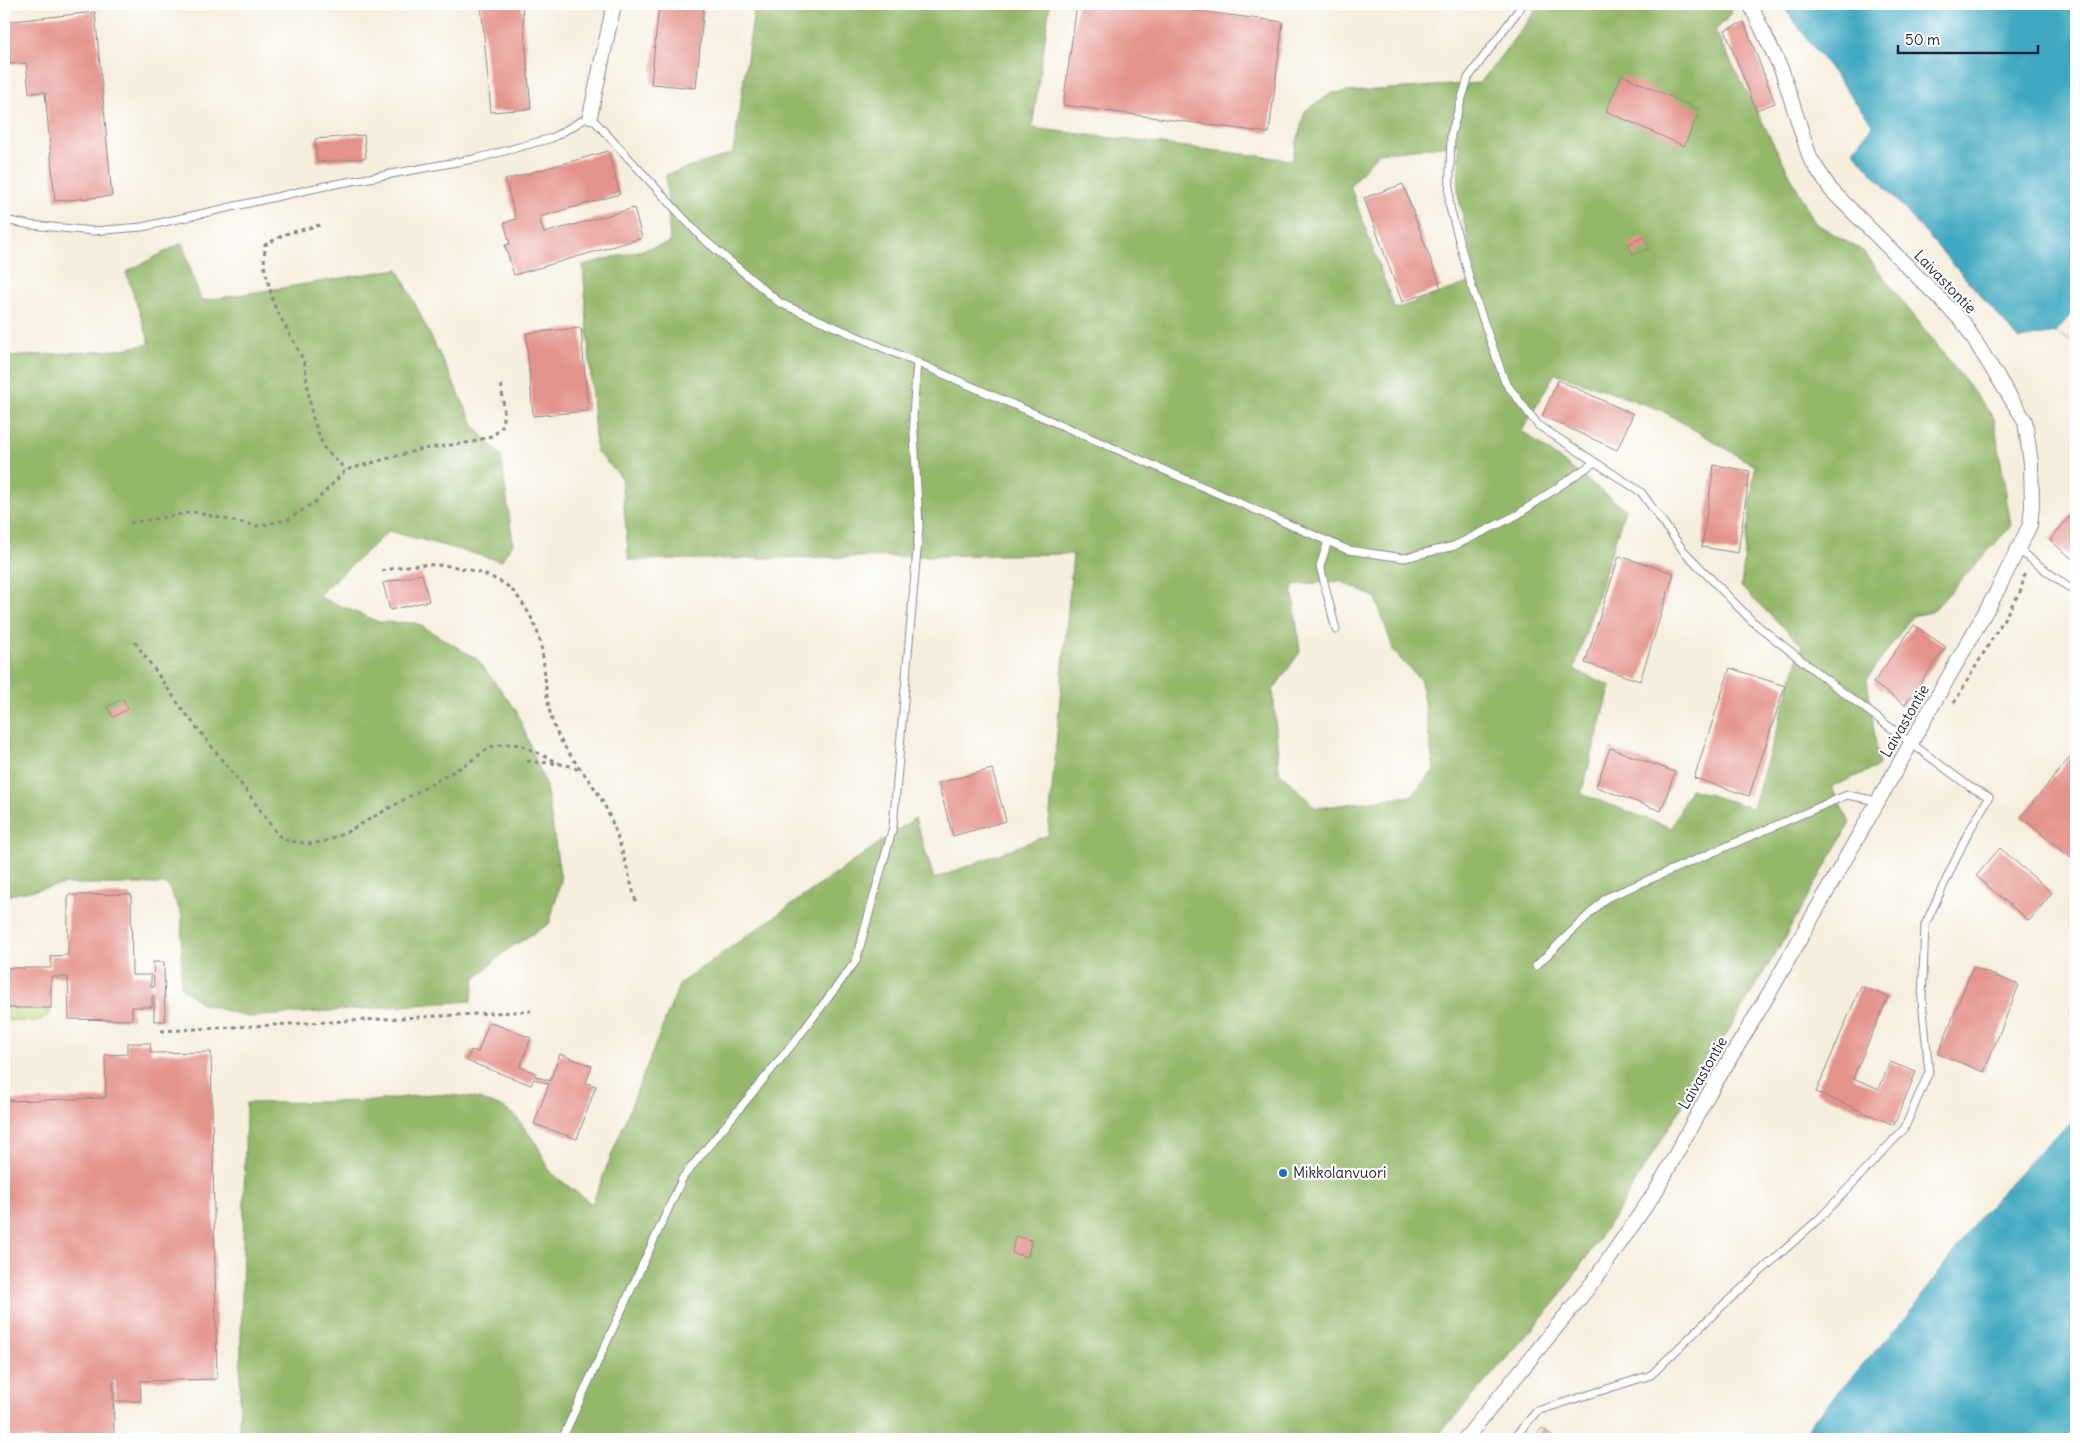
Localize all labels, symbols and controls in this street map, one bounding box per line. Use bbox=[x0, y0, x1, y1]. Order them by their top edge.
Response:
scale bar bbox=[1898, 22, 2038, 54]
text: 50 m bbox=[1905, 30, 1940, 49]
street label: Laivastontie bbox=[1910, 246, 1980, 317]
street label: Laivastontie bbox=[1876, 681, 1933, 761]
street label: Laivastontie bbox=[1674, 1033, 1731, 1113]
place label: Mikkolanvuori bbox=[1293, 1163, 1386, 1182]
marker: Mikkolanvuori bbox=[1277, 1167, 1289, 1179]

